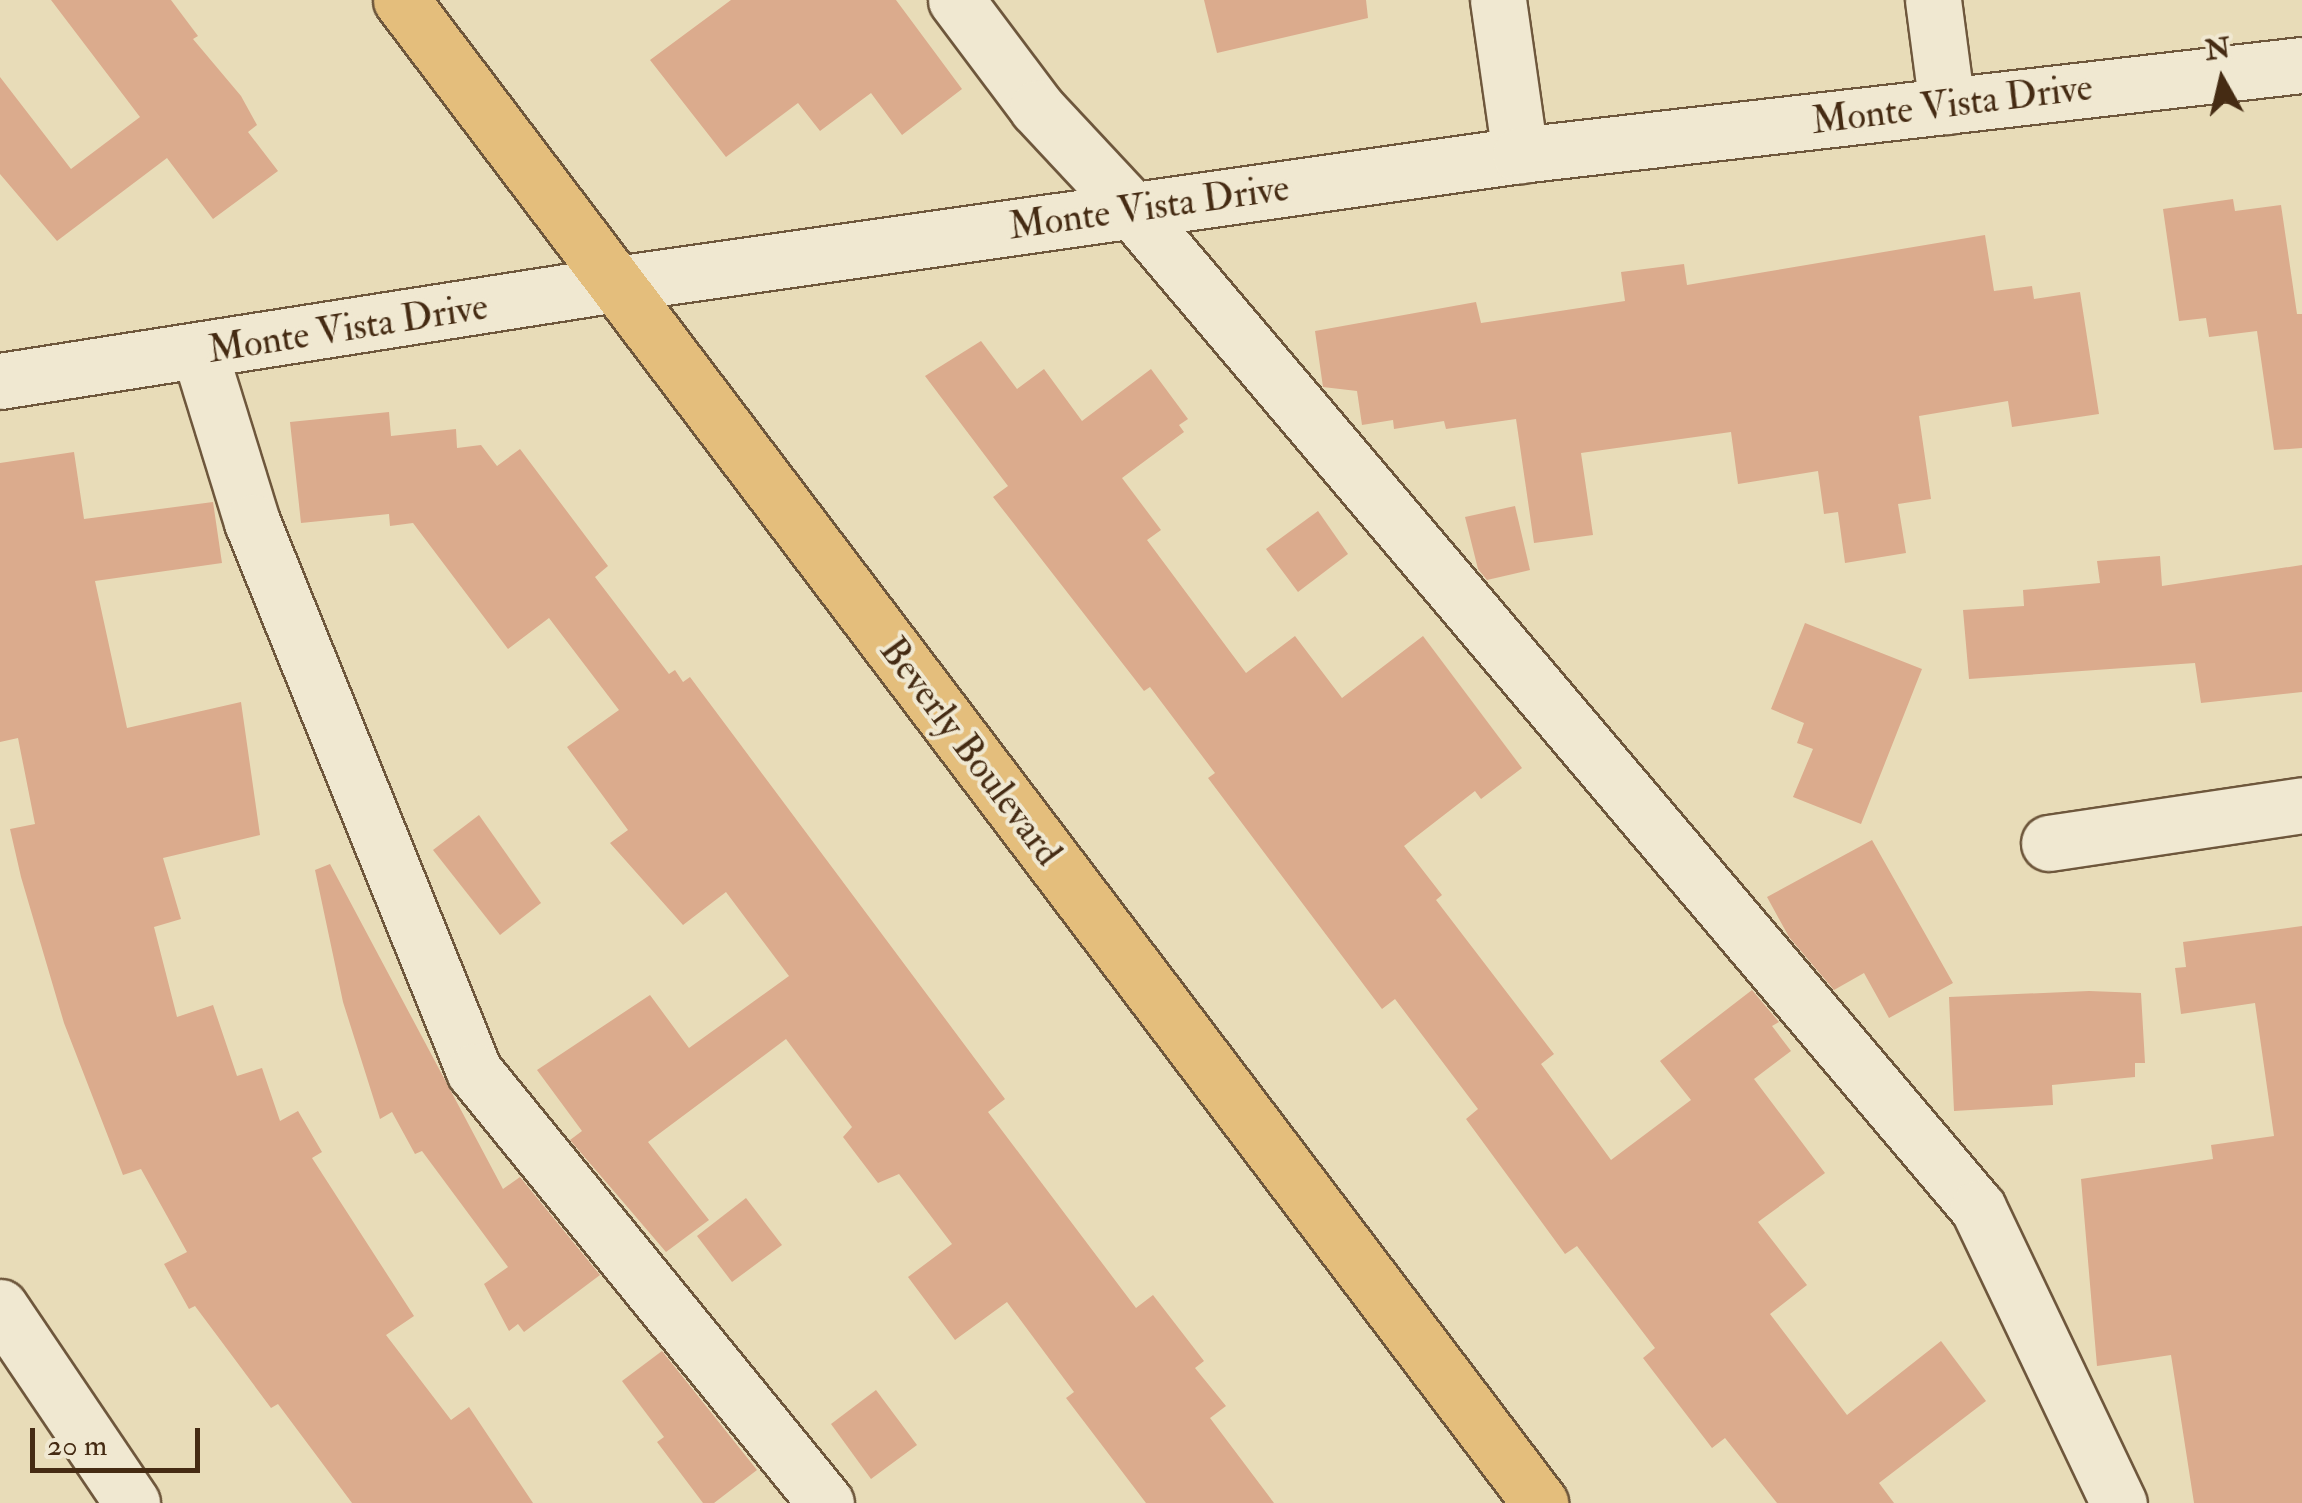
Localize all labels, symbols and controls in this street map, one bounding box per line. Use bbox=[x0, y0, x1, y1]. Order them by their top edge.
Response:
north arrow bbox=[2172, 30, 2272, 130]
text: N bbox=[2203, 31, 2233, 69]
street label: Monte Vista Drive bbox=[1809, 65, 2095, 145]
street label: Monte Vista Drive bbox=[1006, 166, 1292, 250]
street label: Monte Vista Drive bbox=[205, 284, 491, 374]
street label: Beverly Boulevard bbox=[869, 629, 1071, 875]
scale bar bbox=[35, 1408, 205, 1470]
text: 20 m bbox=[47, 1427, 107, 1464]

